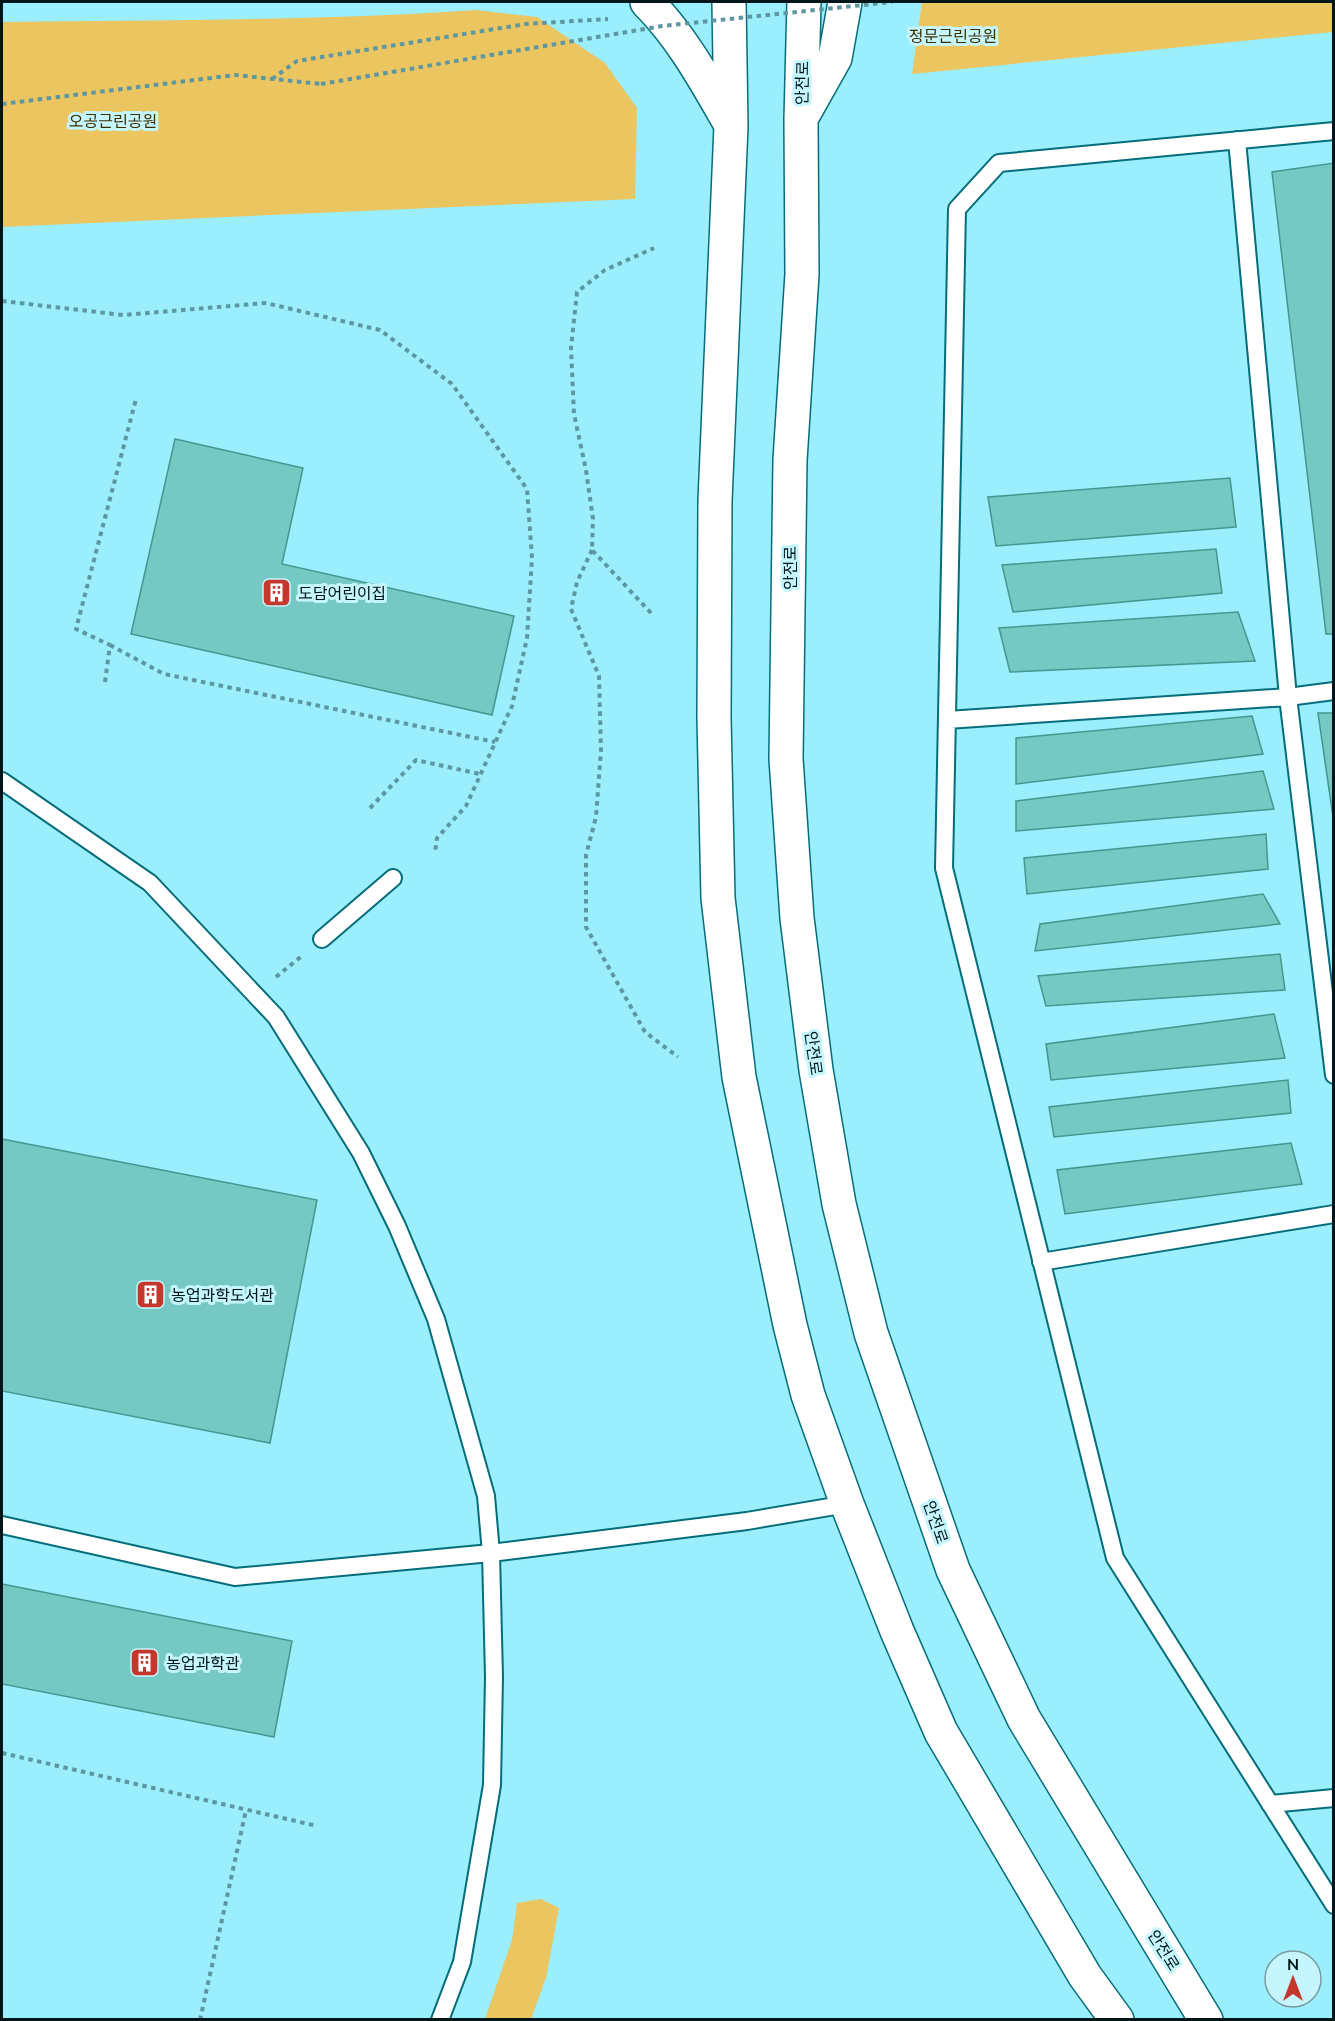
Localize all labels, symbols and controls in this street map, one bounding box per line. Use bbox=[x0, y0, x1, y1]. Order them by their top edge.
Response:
park label: 정문근린공원 bbox=[909, 26, 997, 46]
street label: 안전로 bbox=[792, 60, 812, 105]
park label: 오공근린공원 bbox=[69, 111, 157, 131]
street label: 안전로 bbox=[780, 546, 800, 590]
building icon: 도담어린이집 bbox=[261, 577, 293, 609]
place label: 도담어린이집 bbox=[298, 583, 386, 603]
street label: 안전로 bbox=[801, 1030, 827, 1077]
building icon: 농업과학도서관 bbox=[134, 1279, 166, 1311]
place label: 농업과학도서관 bbox=[171, 1285, 274, 1305]
street label: 안전로 bbox=[919, 1498, 953, 1546]
building icon: 농업과학관 bbox=[129, 1647, 161, 1679]
place label: 농업과학관 bbox=[166, 1653, 240, 1673]
street label: 안전로 bbox=[1144, 1926, 1184, 1974]
north arrow bbox=[1263, 1949, 1323, 2009]
text: N bbox=[1287, 1954, 1299, 1974]

